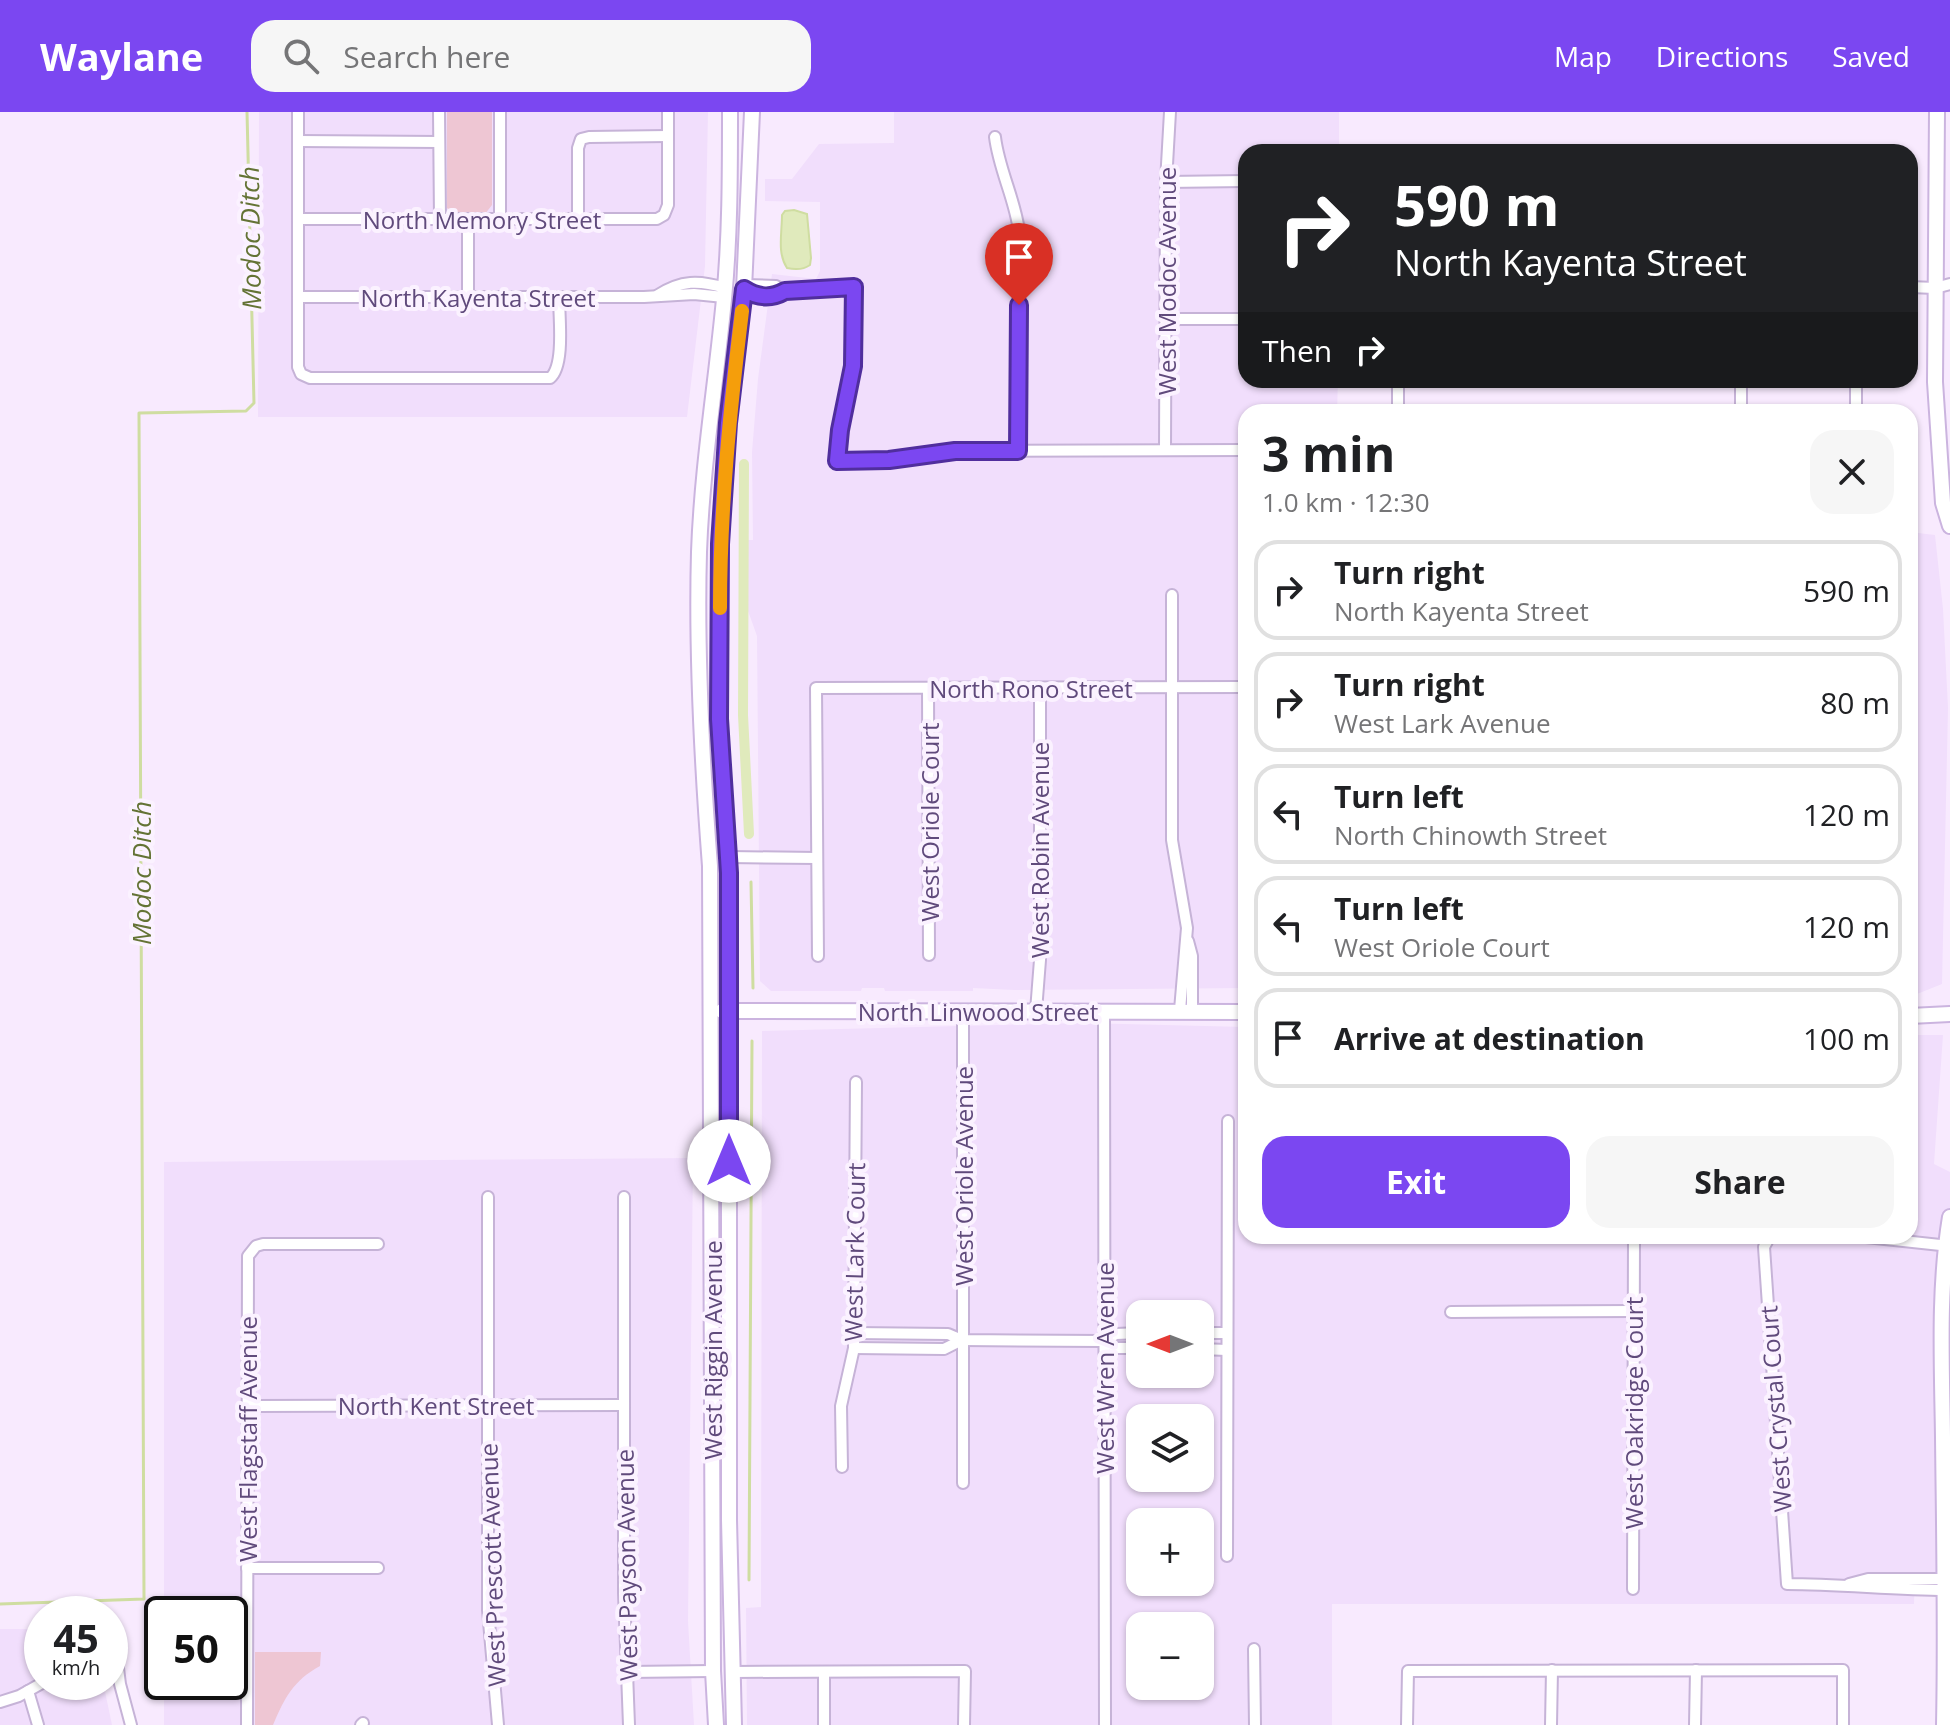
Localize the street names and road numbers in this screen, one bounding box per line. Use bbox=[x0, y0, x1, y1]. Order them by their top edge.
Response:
street label: West Modoc Avenue bbox=[1150, 167, 1183, 395]
street label: North Memory Street bbox=[363, 203, 601, 236]
street label: North Kayenta Street bbox=[360, 281, 596, 314]
street label: North Rono Street bbox=[929, 672, 1133, 705]
street label: West Oriole Court bbox=[913, 722, 946, 922]
street label: West Robin Avenue bbox=[1023, 742, 1056, 958]
street label: North Linwood Street bbox=[858, 995, 1098, 1028]
street label: West Oriole Avenue bbox=[947, 1066, 980, 1286]
street label: West Lark Court bbox=[836, 1162, 872, 1342]
street label: West Riggin Avenue bbox=[696, 1240, 729, 1460]
street label: West Wren Avenue bbox=[1088, 1262, 1121, 1474]
street label: West Oakridge Court bbox=[1617, 1297, 1650, 1529]
street label: West Crystal Court bbox=[1751, 1305, 1799, 1513]
street label: West Flagstaff Avenue bbox=[231, 1316, 264, 1562]
street label: North Kent Street bbox=[338, 1389, 534, 1422]
street label: West Prescott Avenue bbox=[471, 1443, 513, 1687]
street label: West Payson Avenue bbox=[607, 1449, 645, 1681]

